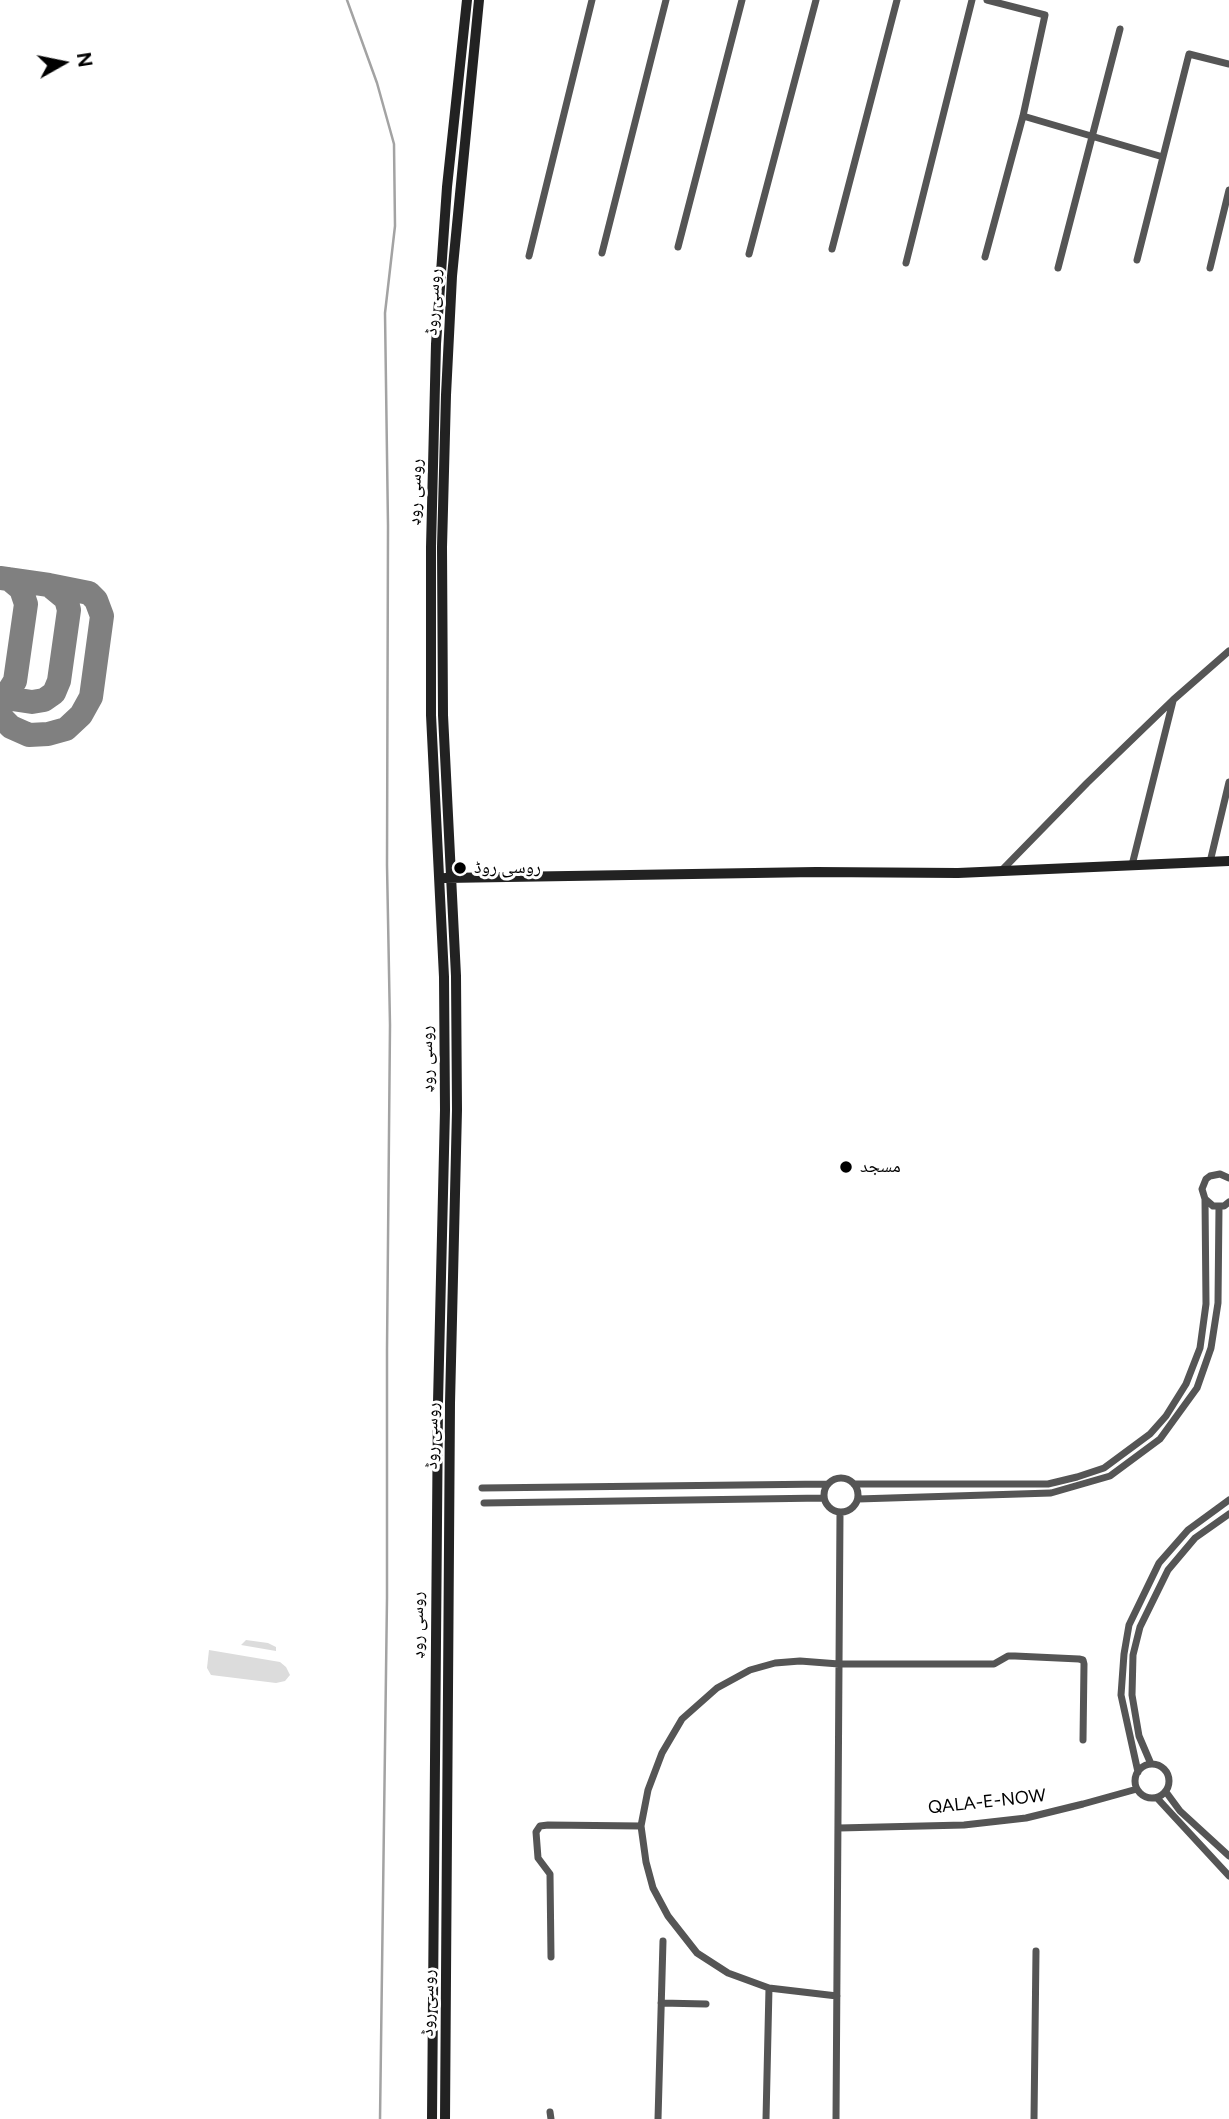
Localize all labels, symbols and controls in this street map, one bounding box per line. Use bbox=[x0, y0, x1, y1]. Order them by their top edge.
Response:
north arrow bbox=[28, 28, 98, 98]
text: N bbox=[72, 51, 97, 69]
street label: روسی روڈ bbox=[420, 268, 446, 336]
street label: روسی روډ bbox=[403, 458, 427, 526]
place label: روسی روڈ bbox=[474, 857, 541, 879]
marker: روسی روڈ bbox=[452, 860, 468, 876]
street label: روسی روډ bbox=[416, 1025, 438, 1093]
place label: مسجد bbox=[860, 1156, 901, 1178]
marker: مسجد bbox=[838, 1159, 854, 1175]
street label: روسی روڈ bbox=[421, 1402, 443, 1470]
street label: روسی روډ bbox=[407, 1592, 429, 1658]
street label: QALA-E-NOW bbox=[927, 1785, 1047, 1819]
street label: روسی روڈ bbox=[417, 1969, 439, 2037]

